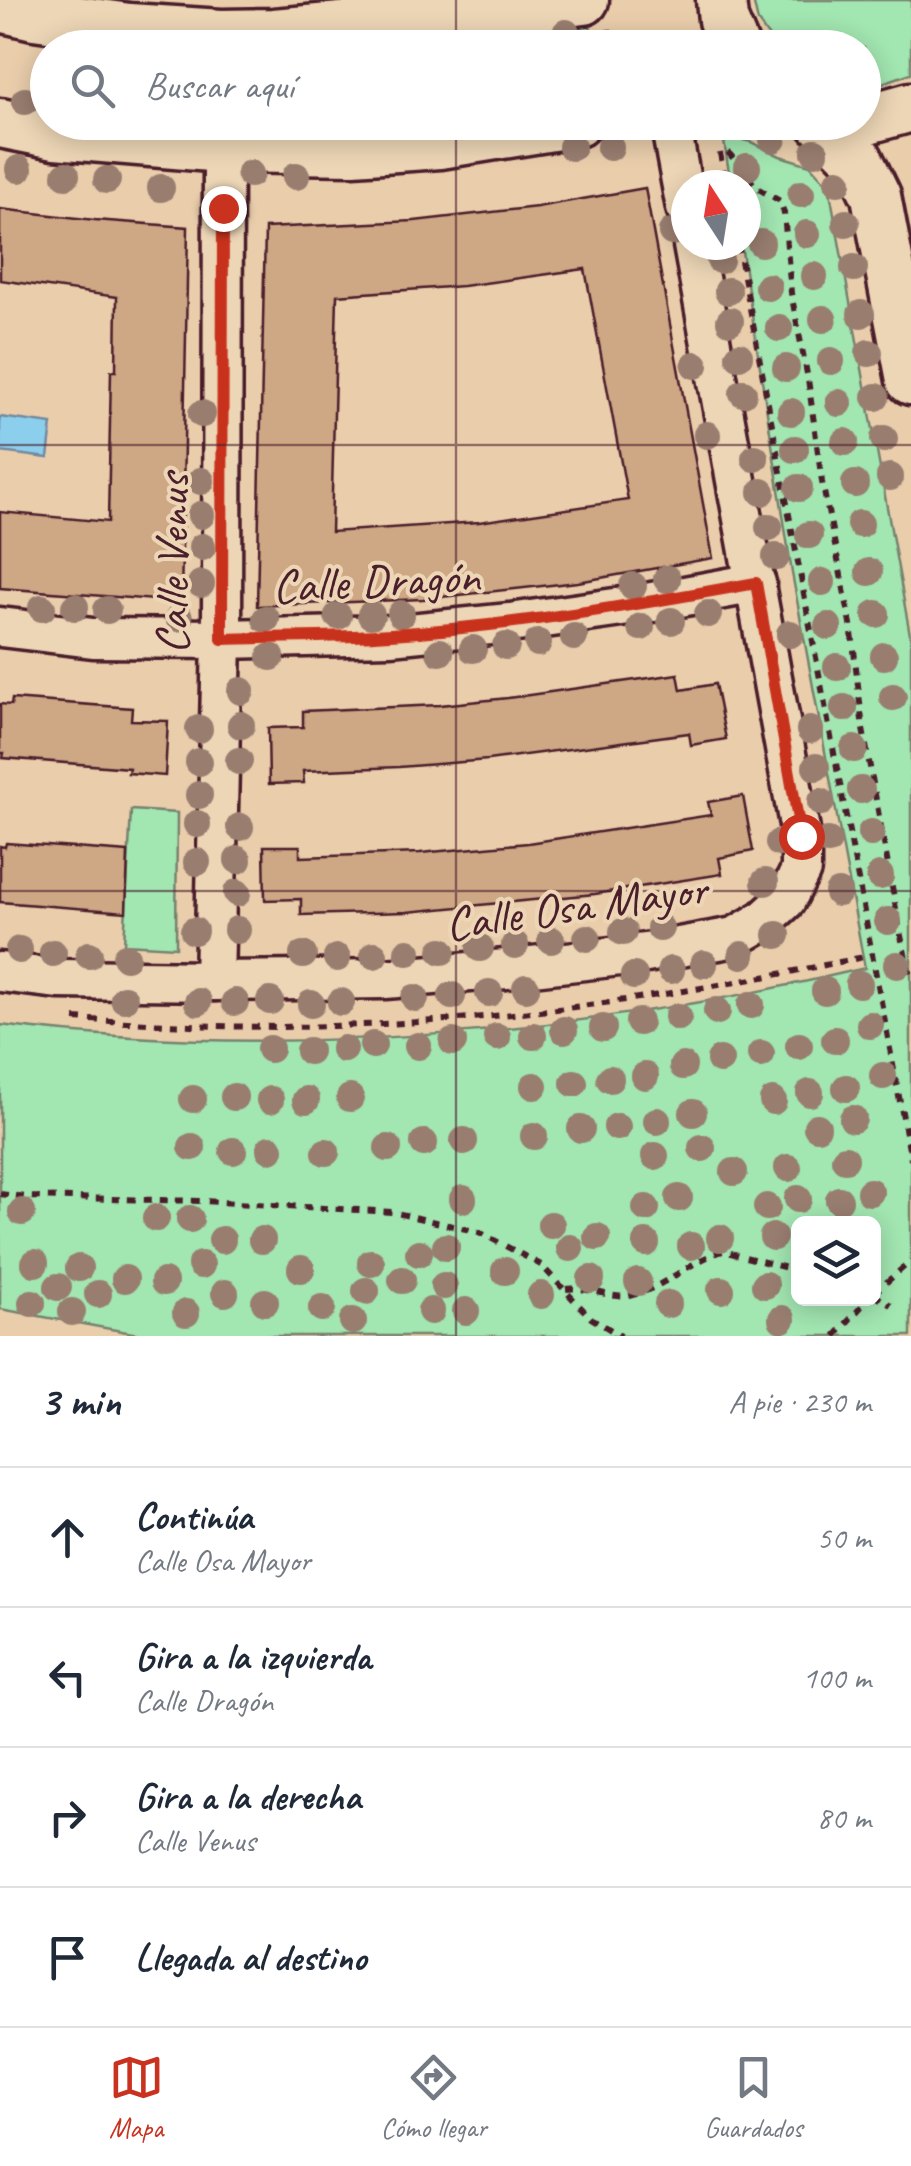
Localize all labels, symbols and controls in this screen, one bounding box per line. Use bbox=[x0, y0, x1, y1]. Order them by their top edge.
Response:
search box bbox=[30, 30, 881, 140]
icon: search bbox=[65, 58, 120, 113]
text: Buscar aquí bbox=[145, 62, 294, 109]
north arrow bbox=[671, 170, 761, 260]
route end bbox=[201, 186, 247, 232]
street label: Calle Venus bbox=[142, 469, 202, 654]
street label: Calle Dragón bbox=[271, 546, 482, 616]
route start bbox=[779, 814, 825, 860]
street label: Calle Osa Mayor bbox=[441, 857, 714, 954]
map controls bbox=[791, 1216, 881, 1306]
button: layers bbox=[791, 1216, 881, 1306]
text: 3 min bbox=[40, 1375, 120, 1428]
text: A pie · 230 m bbox=[728, 1381, 871, 1422]
text: Continúa bbox=[135, 1493, 253, 1540]
icon: ahead bbox=[40, 1510, 95, 1565]
text: 50 m bbox=[817, 1517, 871, 1558]
text: Calle Osa Mayor bbox=[135, 1540, 311, 1581]
text: Gira a la izquierda bbox=[135, 1633, 371, 1680]
icon: left bbox=[40, 1650, 95, 1705]
text: 100 m bbox=[802, 1657, 871, 1698]
text: Calle Dragón bbox=[135, 1680, 273, 1721]
text: Gira a la derecha bbox=[135, 1773, 361, 1820]
icon: right bbox=[40, 1790, 95, 1845]
text: 80 m bbox=[817, 1797, 871, 1838]
text: Calle Venus bbox=[135, 1820, 255, 1861]
icon: arrive bbox=[40, 1930, 95, 1985]
text: Llegada al destino bbox=[135, 1934, 366, 1981]
tab: Mapa bbox=[109, 2050, 164, 2145]
tab: Cómo llegar bbox=[381, 2050, 487, 2145]
tab: Guardados bbox=[704, 2050, 802, 2145]

